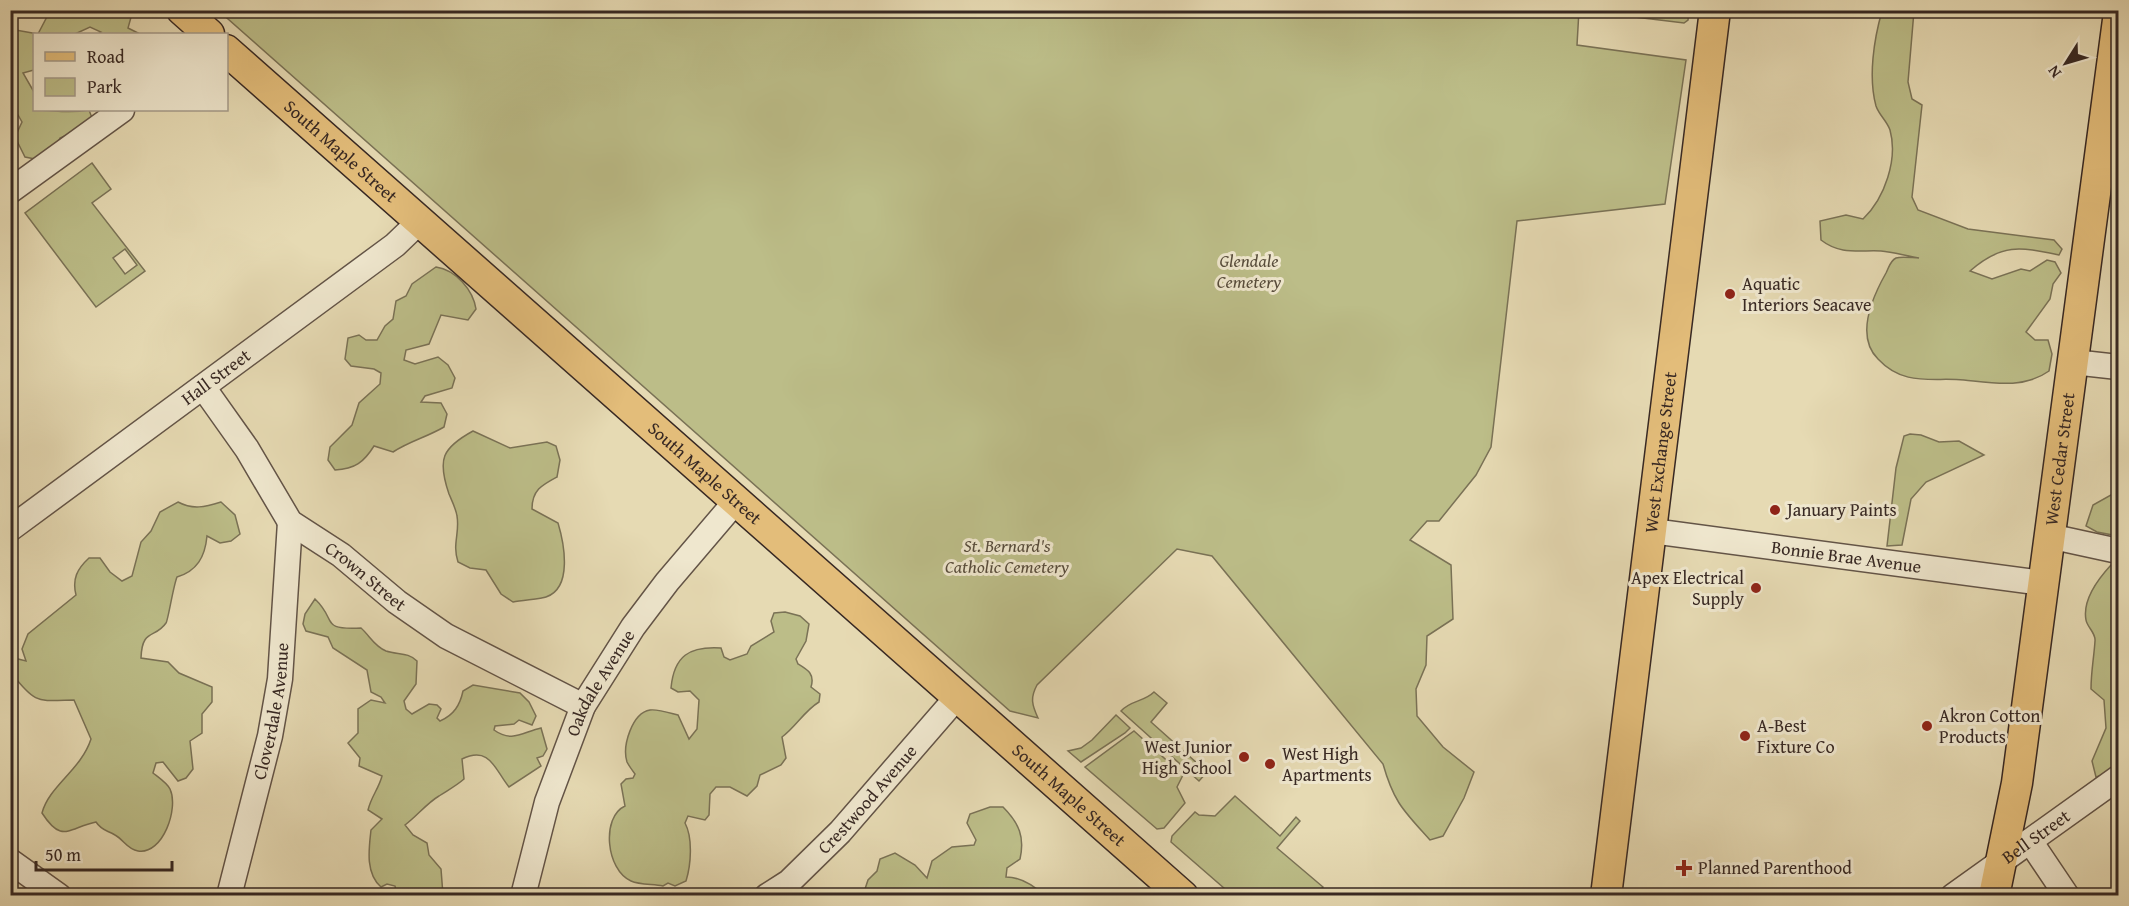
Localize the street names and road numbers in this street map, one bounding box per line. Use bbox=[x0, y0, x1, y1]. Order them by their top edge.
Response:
street label: South Maple Street bbox=[278, 93, 404, 209]
street label: Hall Street bbox=[175, 342, 256, 411]
street label: West Exchange Street bbox=[1637, 369, 1683, 534]
street label: West Cedar Street bbox=[2037, 390, 2082, 527]
street label: South Maple Street bbox=[642, 415, 769, 531]
street label: Bonnie Brae Avenue bbox=[1770, 533, 1923, 580]
street label: Crown Street bbox=[320, 534, 413, 618]
street label: Oakdale Avenue bbox=[559, 624, 641, 740]
street label: Cloverdale Avenue bbox=[245, 642, 295, 782]
street label: South Maple Street bbox=[1006, 737, 1133, 853]
street label: Crestwood Avenue bbox=[811, 738, 923, 860]
street label: Bell Street bbox=[1996, 802, 2076, 870]

